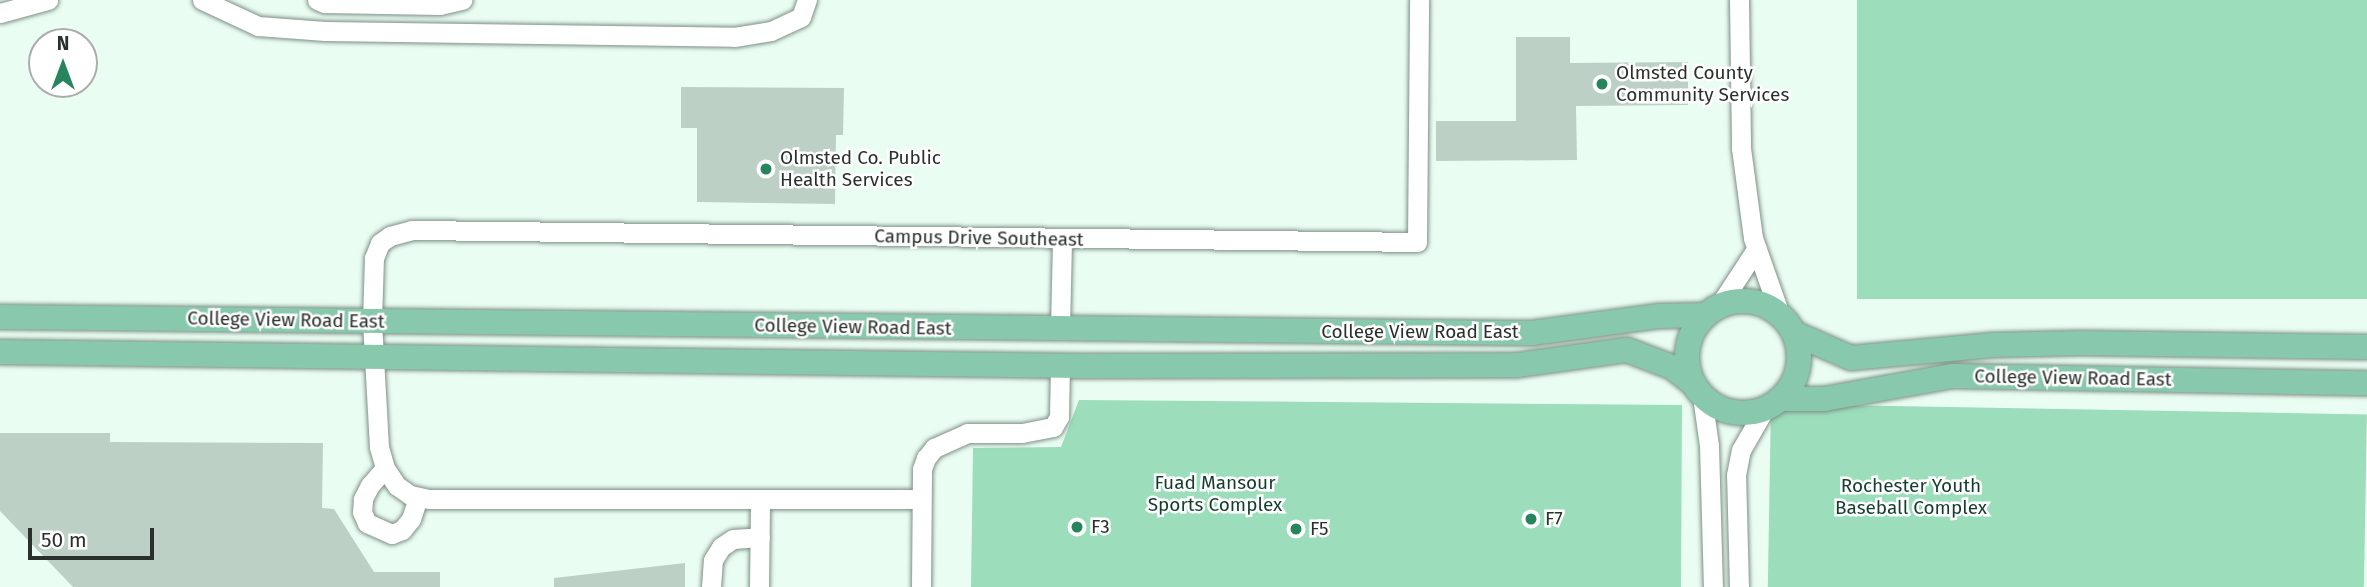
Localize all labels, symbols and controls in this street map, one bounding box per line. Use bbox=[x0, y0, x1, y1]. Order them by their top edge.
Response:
north arrow bbox=[28, 28, 98, 98]
text: N bbox=[57, 32, 69, 55]
place label: Olmsted County Community Services bbox=[1616, 62, 1789, 106]
marker: Olmsted County Community Services bbox=[1594, 76, 1610, 92]
place label: Olmsted Co. Public Health Services bbox=[780, 147, 941, 191]
marker: Olmsted Co. Public Health Services bbox=[758, 161, 774, 177]
street label: Campus Drive Southeast bbox=[874, 225, 1084, 251]
street label: College View Road East bbox=[187, 307, 385, 333]
street label: College View Road East bbox=[754, 314, 952, 340]
street label: College View Road East bbox=[1321, 321, 1519, 343]
street label: College View Road East bbox=[1974, 365, 2172, 391]
park label: Fuad Mansour Sports Complex bbox=[1148, 472, 1282, 516]
park label: Rochester Youth Baseball Complex bbox=[1835, 475, 1987, 519]
place label: F7 bbox=[1545, 508, 1563, 530]
marker: F7 bbox=[1523, 511, 1539, 527]
scale bar bbox=[32, 514, 158, 558]
place label: F3 bbox=[1091, 516, 1110, 538]
place label: F5 bbox=[1310, 518, 1328, 540]
marker: F3 bbox=[1069, 519, 1085, 535]
marker: F5 bbox=[1288, 521, 1304, 537]
text: 50 m bbox=[41, 527, 87, 553]

